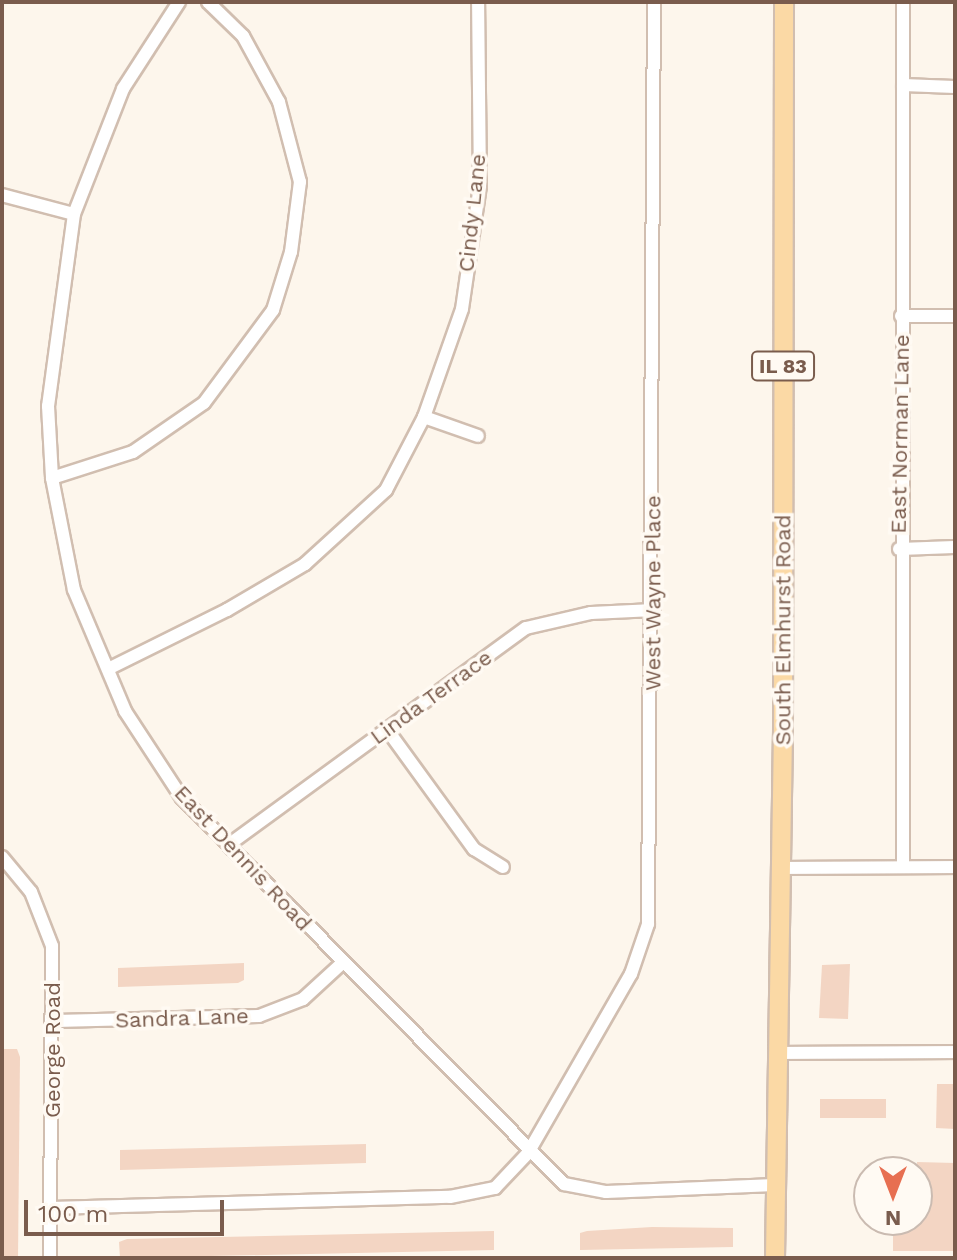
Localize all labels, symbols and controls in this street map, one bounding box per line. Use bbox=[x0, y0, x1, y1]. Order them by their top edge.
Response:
street label: Cindy Lane bbox=[453, 152, 491, 274]
street label: East Norman Lane bbox=[885, 334, 915, 534]
road number: IL 83 bbox=[749, 350, 817, 382]
street label: West Wayne Place bbox=[640, 495, 666, 691]
street label: South Elmhurst Road bbox=[770, 515, 796, 745]
street label: Linda Terrace bbox=[365, 644, 497, 750]
street label: East Dennis Road bbox=[169, 780, 317, 936]
street label: George Road bbox=[40, 982, 66, 1118]
street label: Sandra Lane bbox=[114, 1002, 250, 1034]
north arrow bbox=[853, 1156, 933, 1236]
scale bar bbox=[28, 1184, 228, 1234]
text: 100 m bbox=[38, 1200, 108, 1228]
text: N bbox=[885, 1206, 901, 1231]

